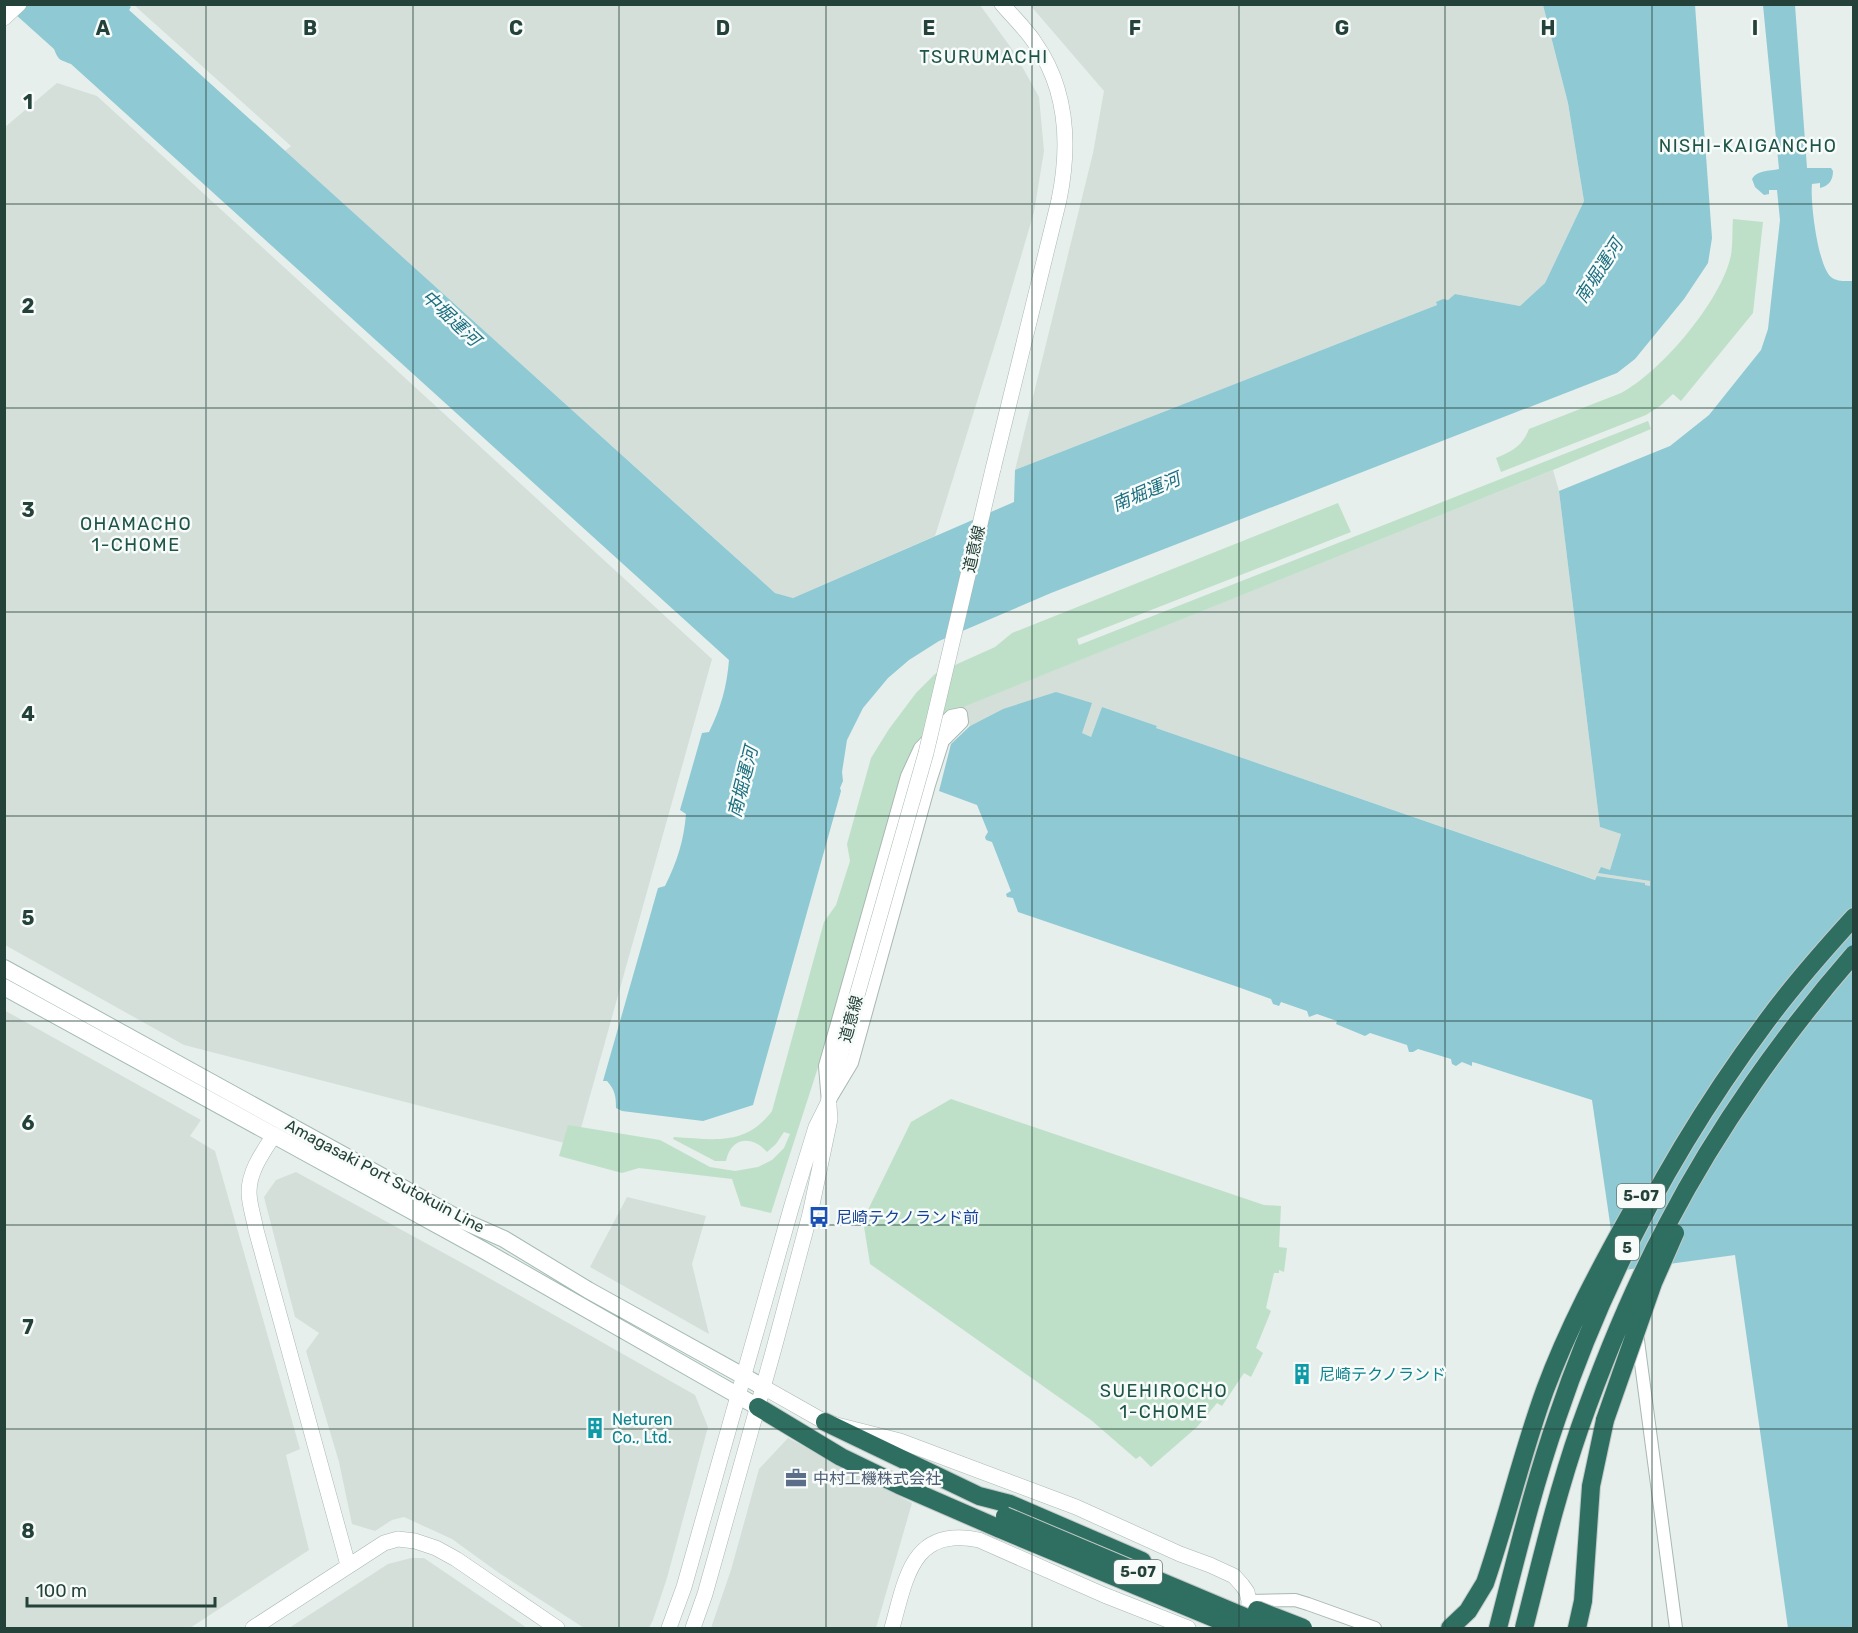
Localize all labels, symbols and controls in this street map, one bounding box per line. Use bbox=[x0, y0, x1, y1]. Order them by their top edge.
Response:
text: A bbox=[96, 16, 111, 40]
text: B bbox=[303, 16, 317, 40]
text: C bbox=[509, 16, 523, 40]
text: D bbox=[716, 16, 730, 40]
text: E bbox=[923, 16, 935, 40]
text: F bbox=[1129, 16, 1141, 40]
text: G bbox=[1335, 16, 1349, 40]
text: H bbox=[1541, 16, 1555, 40]
text: I bbox=[1752, 16, 1758, 40]
district label: TSURUMACHI bbox=[919, 46, 1049, 68]
text: 1 bbox=[23, 90, 33, 114]
district label: NISHI-KAIGANCHO bbox=[1659, 135, 1837, 157]
water label: 南堀運河 bbox=[1570, 232, 1629, 307]
water label: 中堀運河 bbox=[417, 285, 487, 353]
text: 2 bbox=[22, 294, 35, 318]
water label: 南堀運河 bbox=[1109, 467, 1186, 516]
text: 3 bbox=[21, 498, 35, 522]
district label: OHAMACHO 1-CHOME bbox=[80, 513, 192, 556]
street label: 道意線 bbox=[959, 523, 989, 575]
text: 4 bbox=[21, 702, 35, 726]
water label: 南堀運河 bbox=[724, 741, 763, 820]
text: 5 bbox=[22, 906, 35, 930]
street label: 道意線 bbox=[836, 993, 866, 1045]
text: 6 bbox=[21, 1111, 35, 1135]
street label: Amagasaki Port Sutokuin Line bbox=[282, 1115, 488, 1237]
road number: 5-07 bbox=[1617, 1184, 1665, 1208]
bus stop icon: 尼崎テクノランド前 bbox=[807, 1205, 831, 1229]
place label: 尼崎テクノランド前 bbox=[836, 1208, 979, 1227]
road number: 5 bbox=[1615, 1236, 1639, 1260]
text: 7 bbox=[22, 1315, 34, 1339]
building icon: 尼崎テクノランド bbox=[1290, 1362, 1314, 1386]
place label: 尼崎テクノランド bbox=[1319, 1365, 1446, 1384]
district label: SUEHIROCHO 1-CHOME bbox=[1100, 1380, 1228, 1423]
place label: Neturen Co., Ltd. bbox=[612, 1410, 673, 1447]
building icon: Neturen Co., Ltd. bbox=[583, 1416, 607, 1440]
office icon: 中村工機株式会社 bbox=[784, 1466, 808, 1490]
place label: 中村工機株式会社 bbox=[813, 1469, 941, 1488]
text: 8 bbox=[21, 1519, 35, 1543]
road number: 5-07 bbox=[1114, 1560, 1162, 1584]
scale bar bbox=[27, 1570, 214, 1608]
text: 100 m bbox=[36, 1580, 87, 1602]

